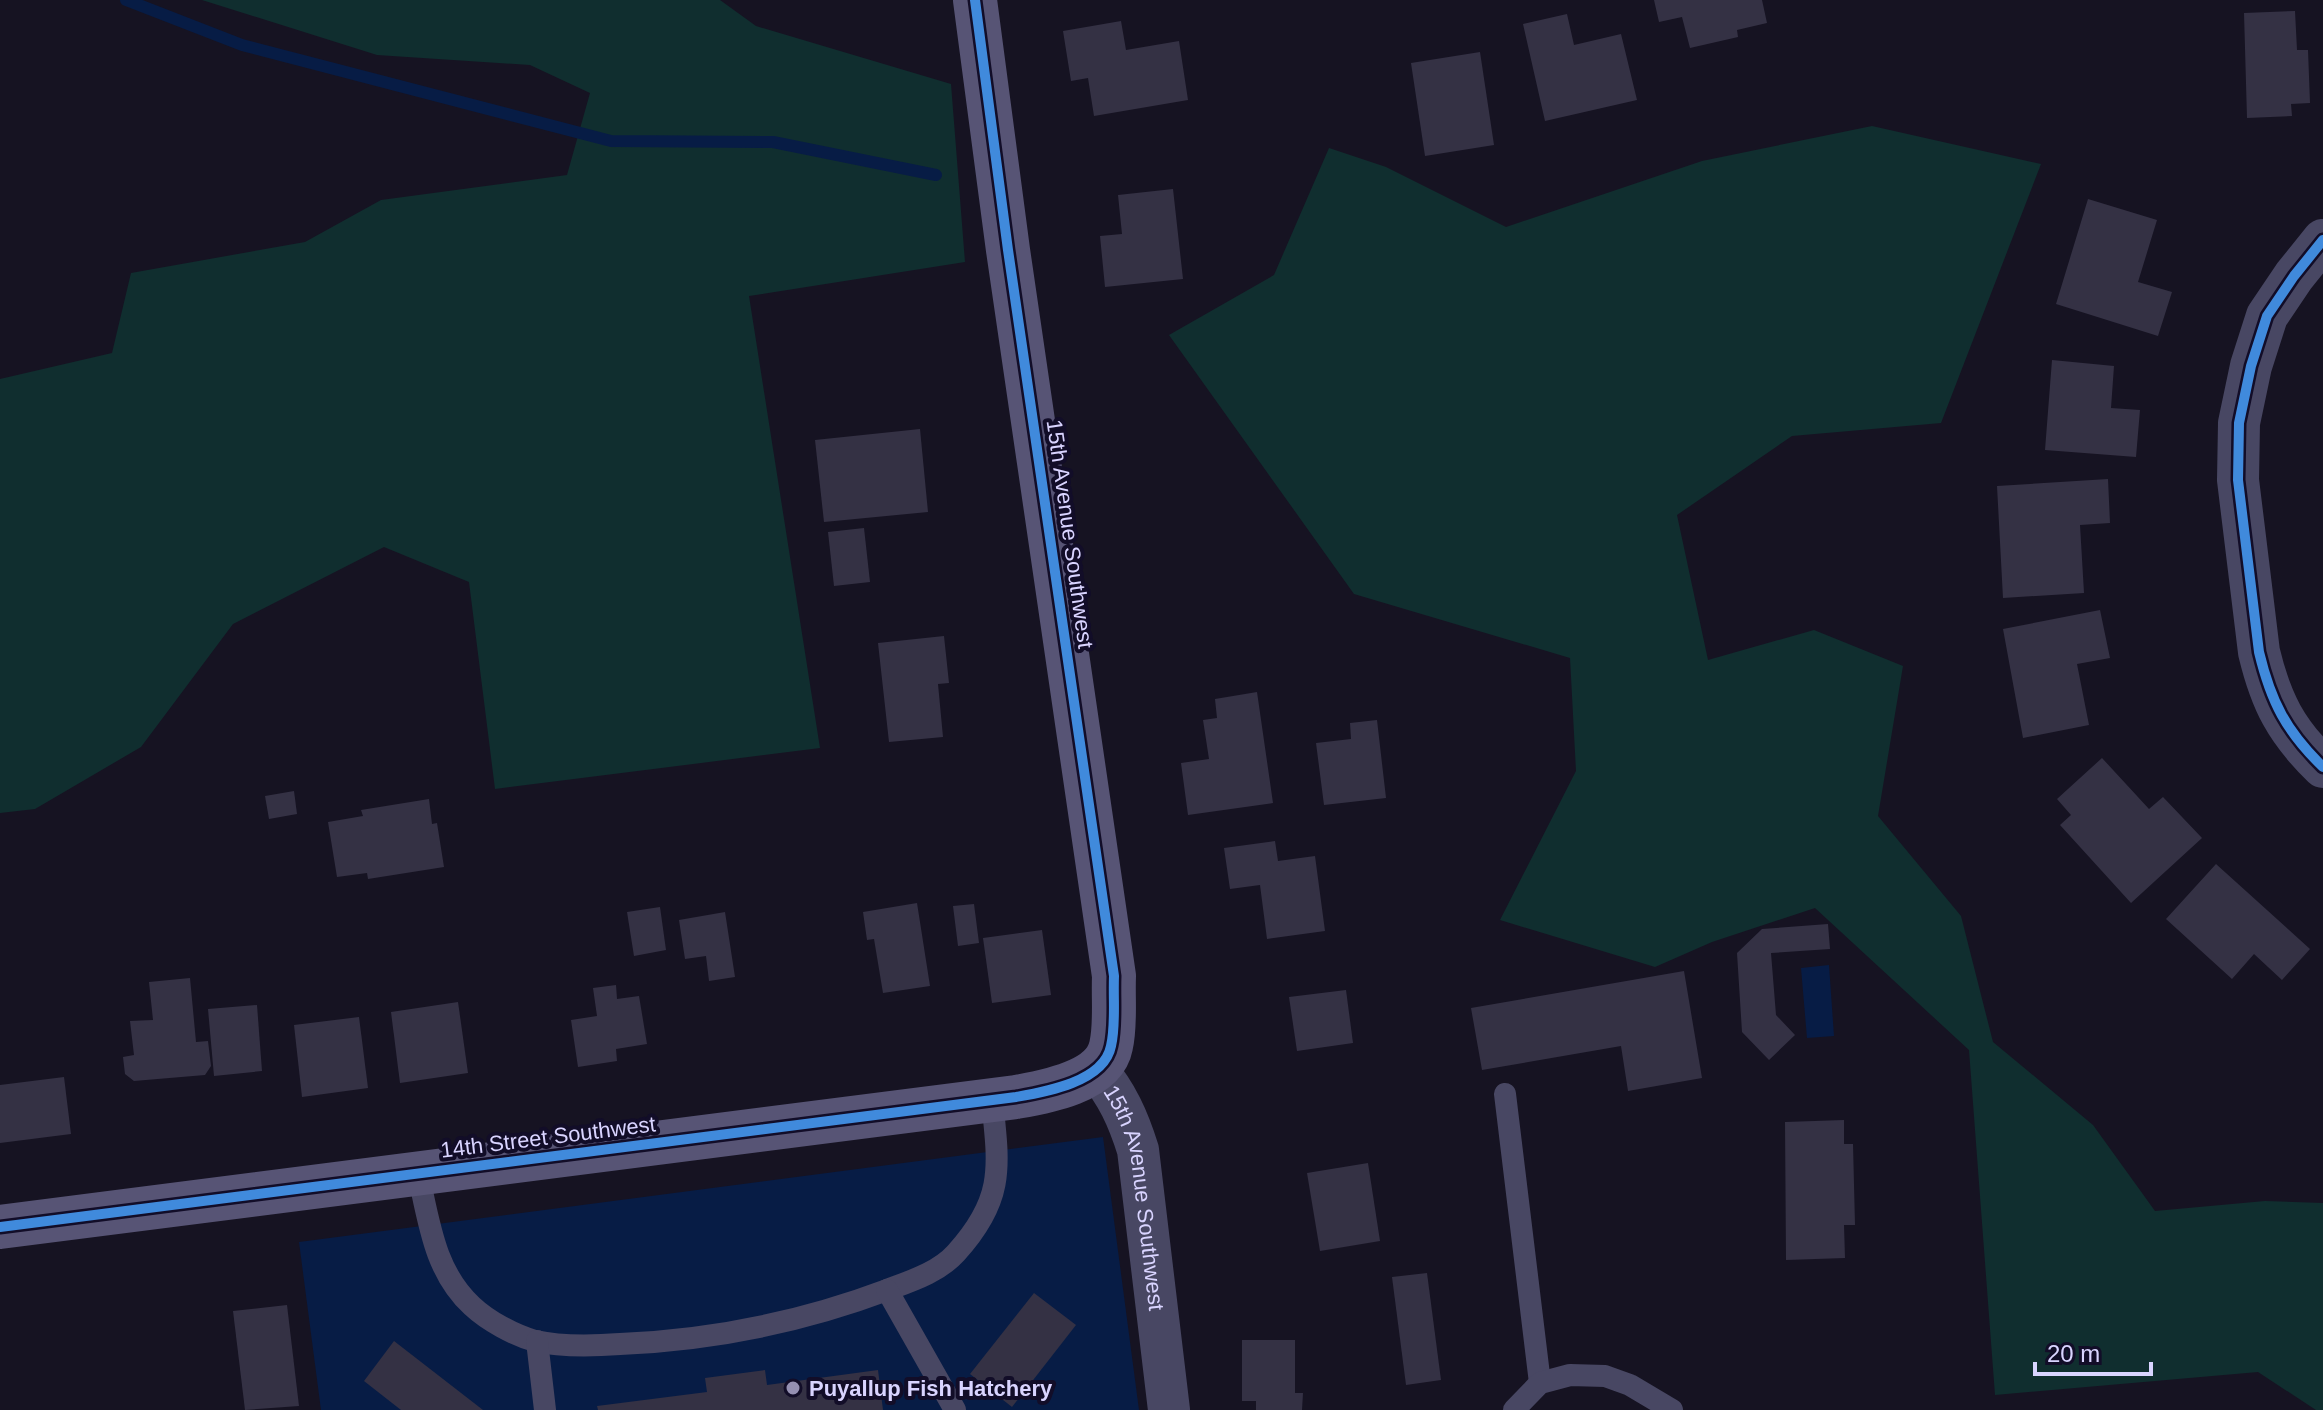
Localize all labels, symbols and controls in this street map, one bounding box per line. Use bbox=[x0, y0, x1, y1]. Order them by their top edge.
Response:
street label: 15th Avenue Southwest bbox=[1042, 418, 1098, 650]
street label: 15th Avenue Southwest bbox=[1099, 1080, 1170, 1312]
street label: 14th Street Southwest bbox=[439, 1111, 657, 1163]
scale bar bbox=[2035, 1326, 2151, 1376]
text: 20 m bbox=[2047, 1340, 2100, 1367]
place label: Puyallup Fish Hatchery bbox=[809, 1376, 1053, 1401]
marker: Puyallup Fish Hatchery bbox=[784, 1379, 802, 1397]

